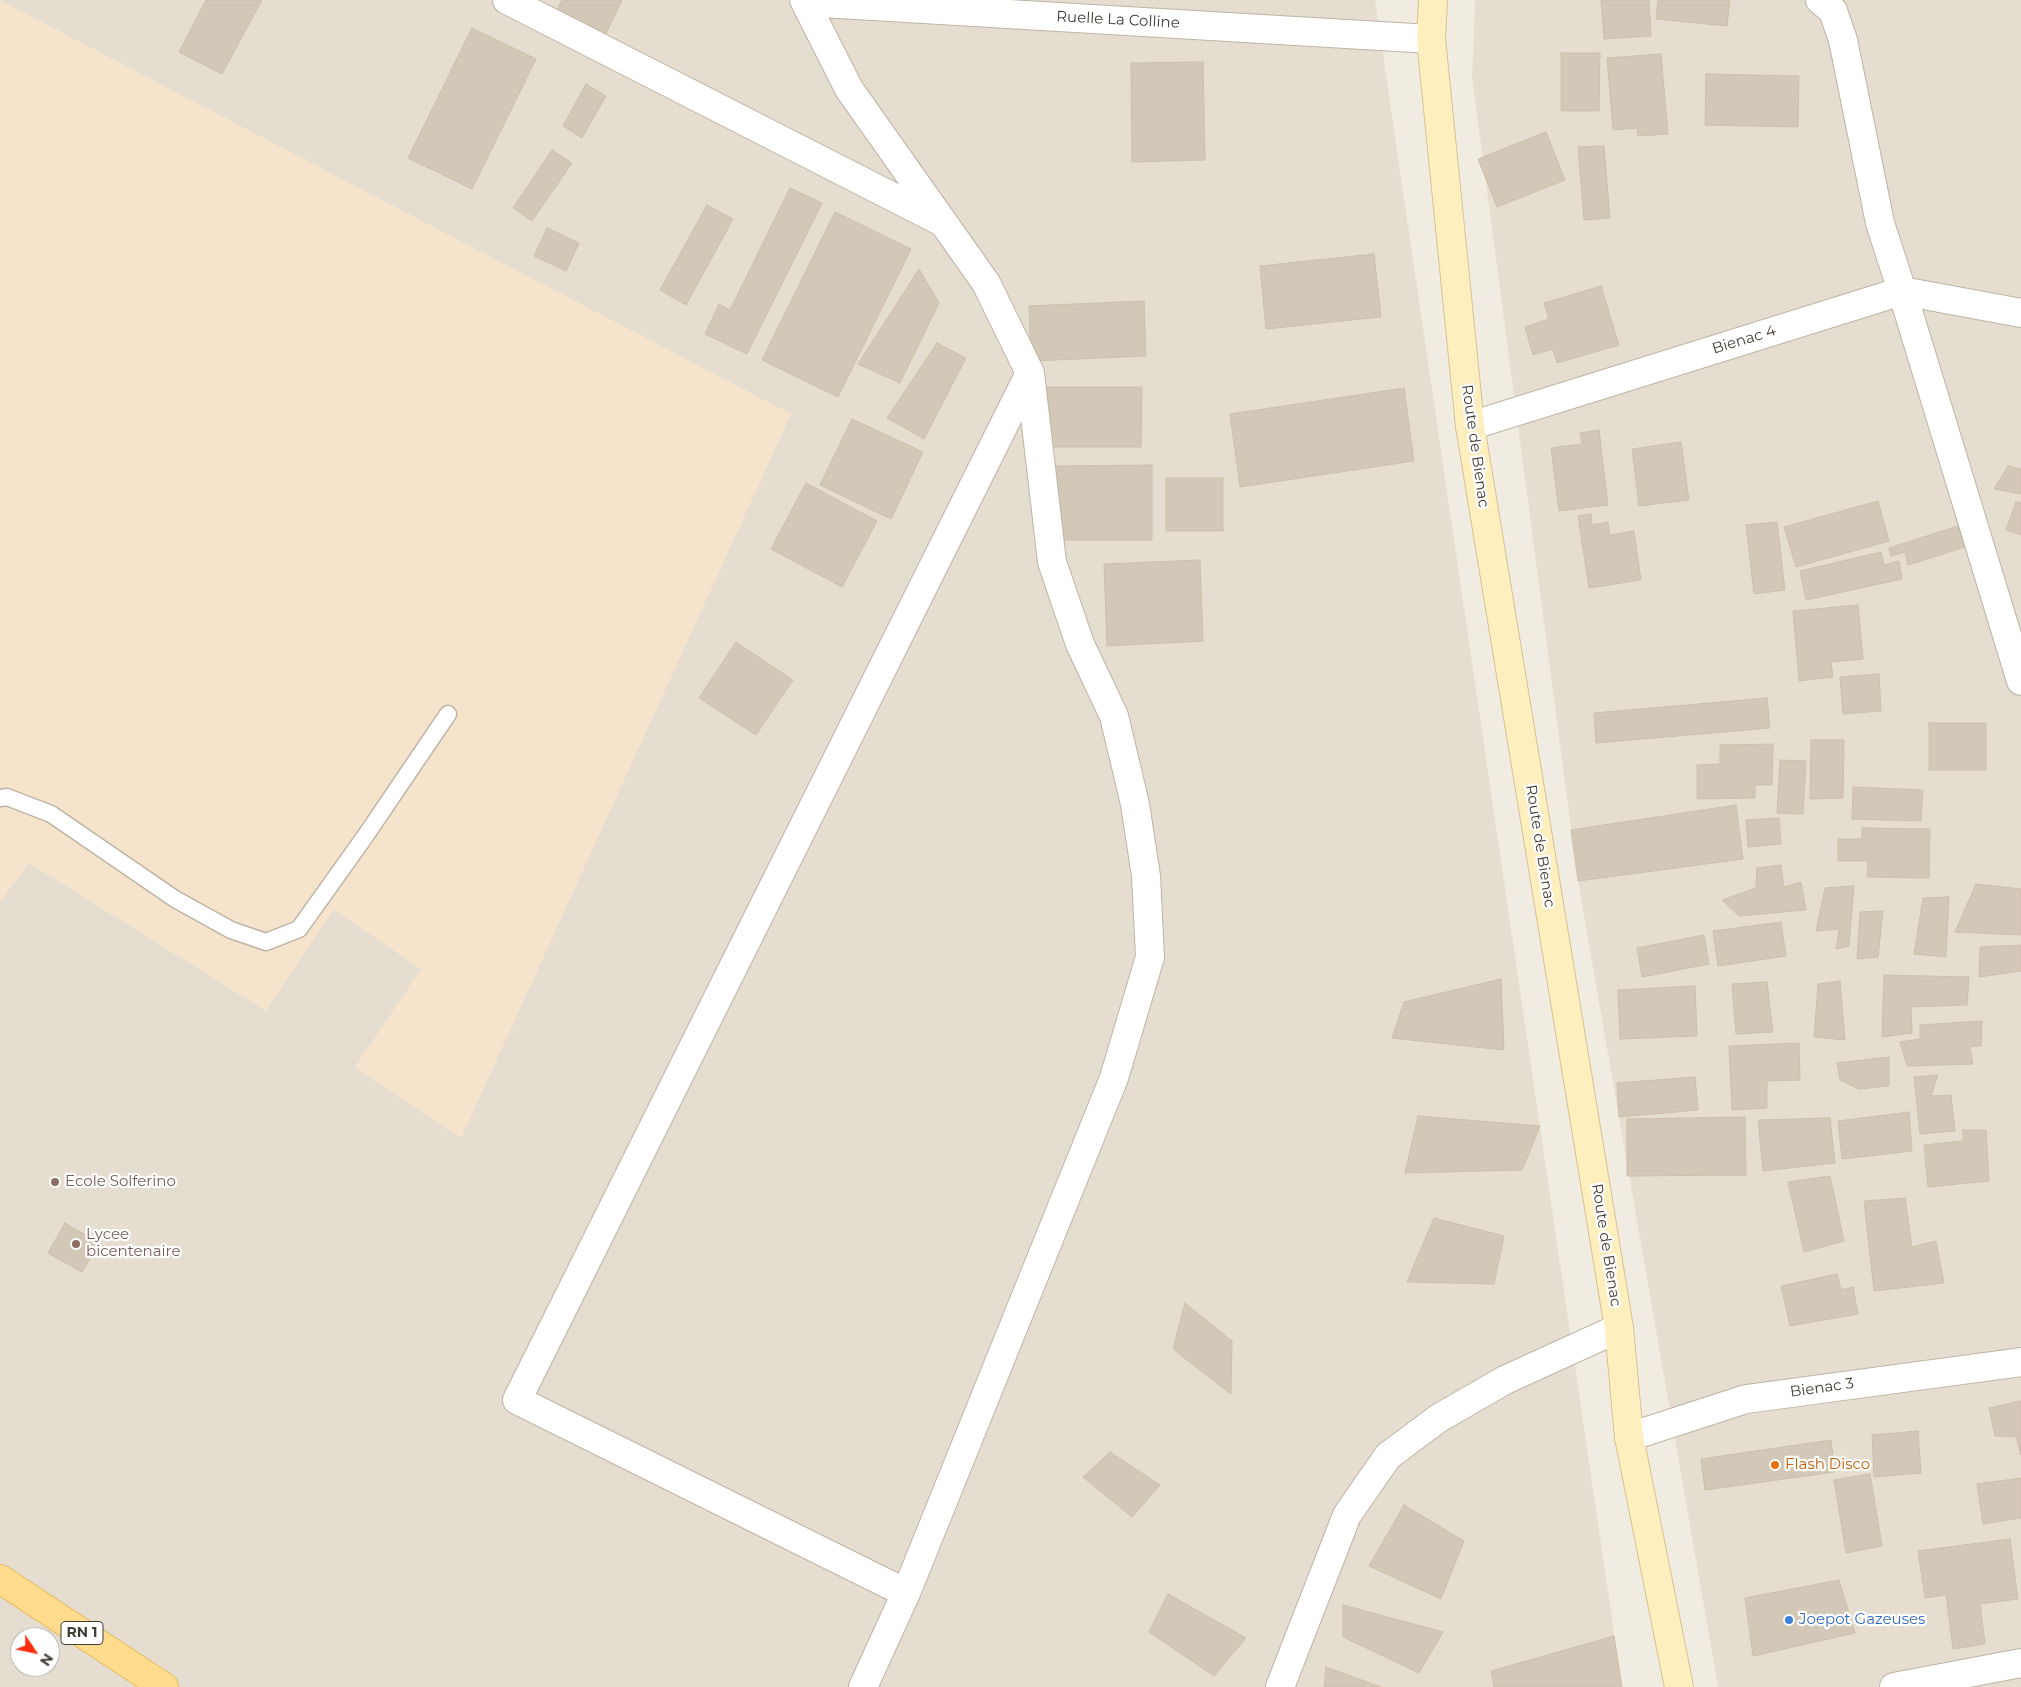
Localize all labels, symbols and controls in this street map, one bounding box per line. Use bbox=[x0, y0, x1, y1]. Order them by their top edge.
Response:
street label: Ruelle La Colline bbox=[1056, 8, 1180, 32]
street label: Bienac 4 bbox=[1710, 322, 1778, 358]
street label: Route de Bienac bbox=[1457, 383, 1493, 509]
street label: Route de Bienac bbox=[1521, 783, 1559, 909]
place label: Ecole Solferino bbox=[65, 1173, 176, 1191]
marker: Ecole Solferino bbox=[49, 1176, 61, 1188]
street label: Route de Bienac bbox=[1587, 1182, 1625, 1308]
place label: Lycee bicentenaire bbox=[86, 1226, 180, 1261]
marker: Lycee bicentenaire bbox=[70, 1238, 82, 1250]
street label: Bienac 3 bbox=[1789, 1375, 1855, 1401]
place label: Flash Disco bbox=[1785, 1456, 1870, 1474]
marker: Flash Disco bbox=[1769, 1459, 1781, 1471]
place label: Joepot Gazeuses bbox=[1799, 1611, 1925, 1629]
marker: Joepot Gazeuses bbox=[1783, 1614, 1795, 1626]
road number: RN 1 bbox=[61, 1622, 103, 1645]
north arrow bbox=[10, 1627, 60, 1677]
text: N bbox=[36, 1650, 57, 1670]

